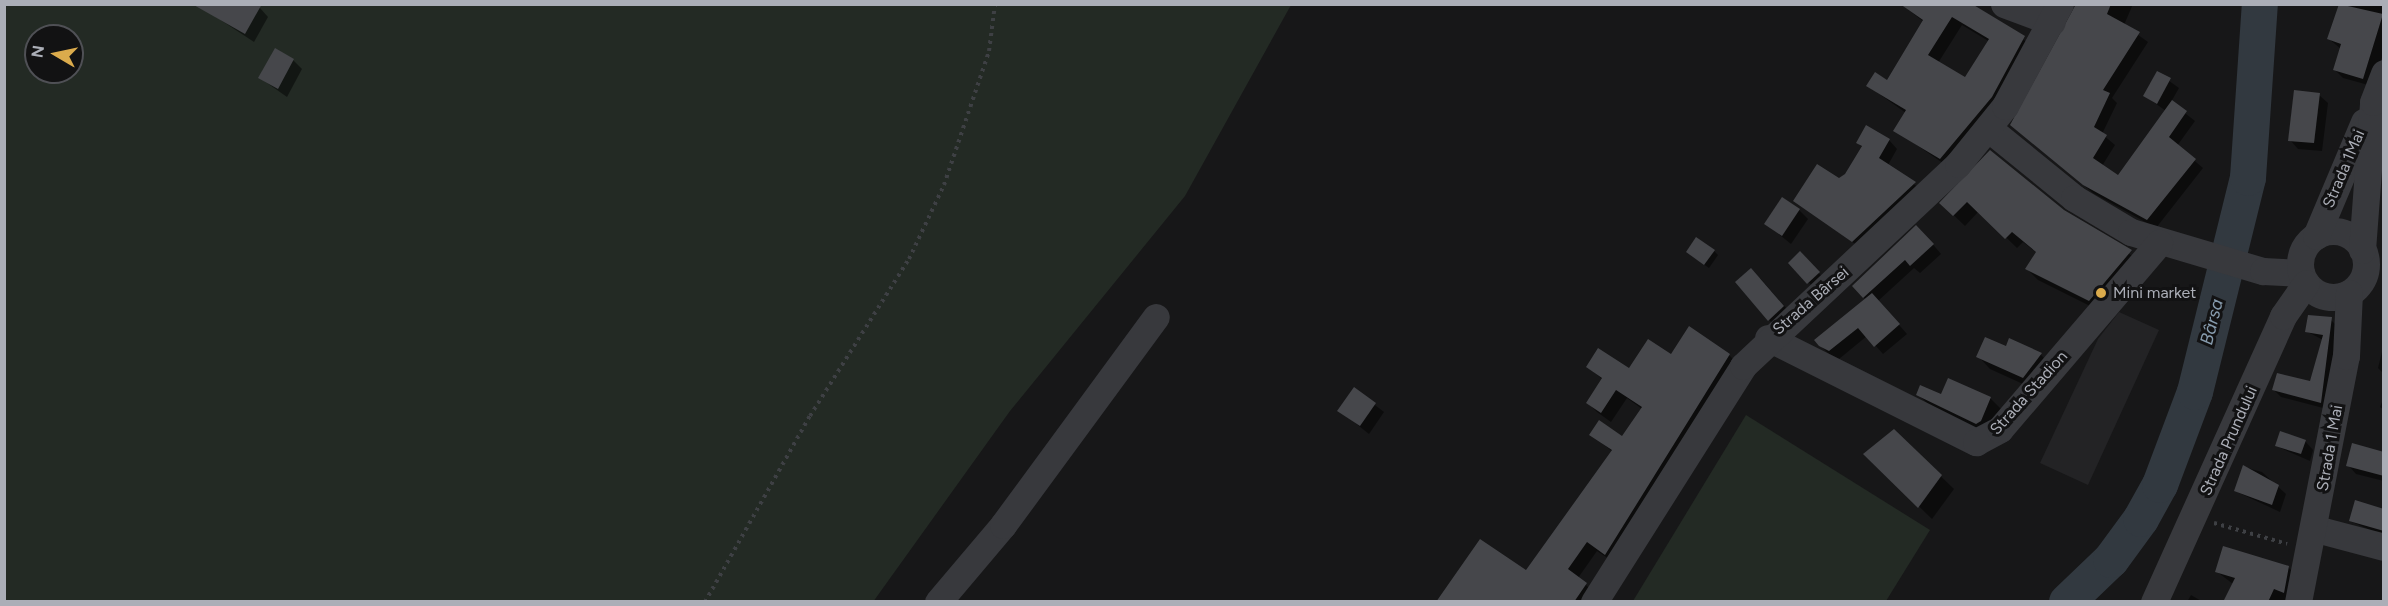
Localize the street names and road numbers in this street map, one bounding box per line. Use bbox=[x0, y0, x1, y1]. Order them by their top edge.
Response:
street label: Strada 1Mai bbox=[2319, 127, 2369, 211]
street label: Strada Bârsei bbox=[1769, 263, 1853, 339]
street label: Strada Stadion bbox=[1986, 347, 2072, 439]
street label: Strada Prundului bbox=[2196, 383, 2262, 499]
street label: Strada 1 Mai bbox=[2313, 404, 2347, 492]

